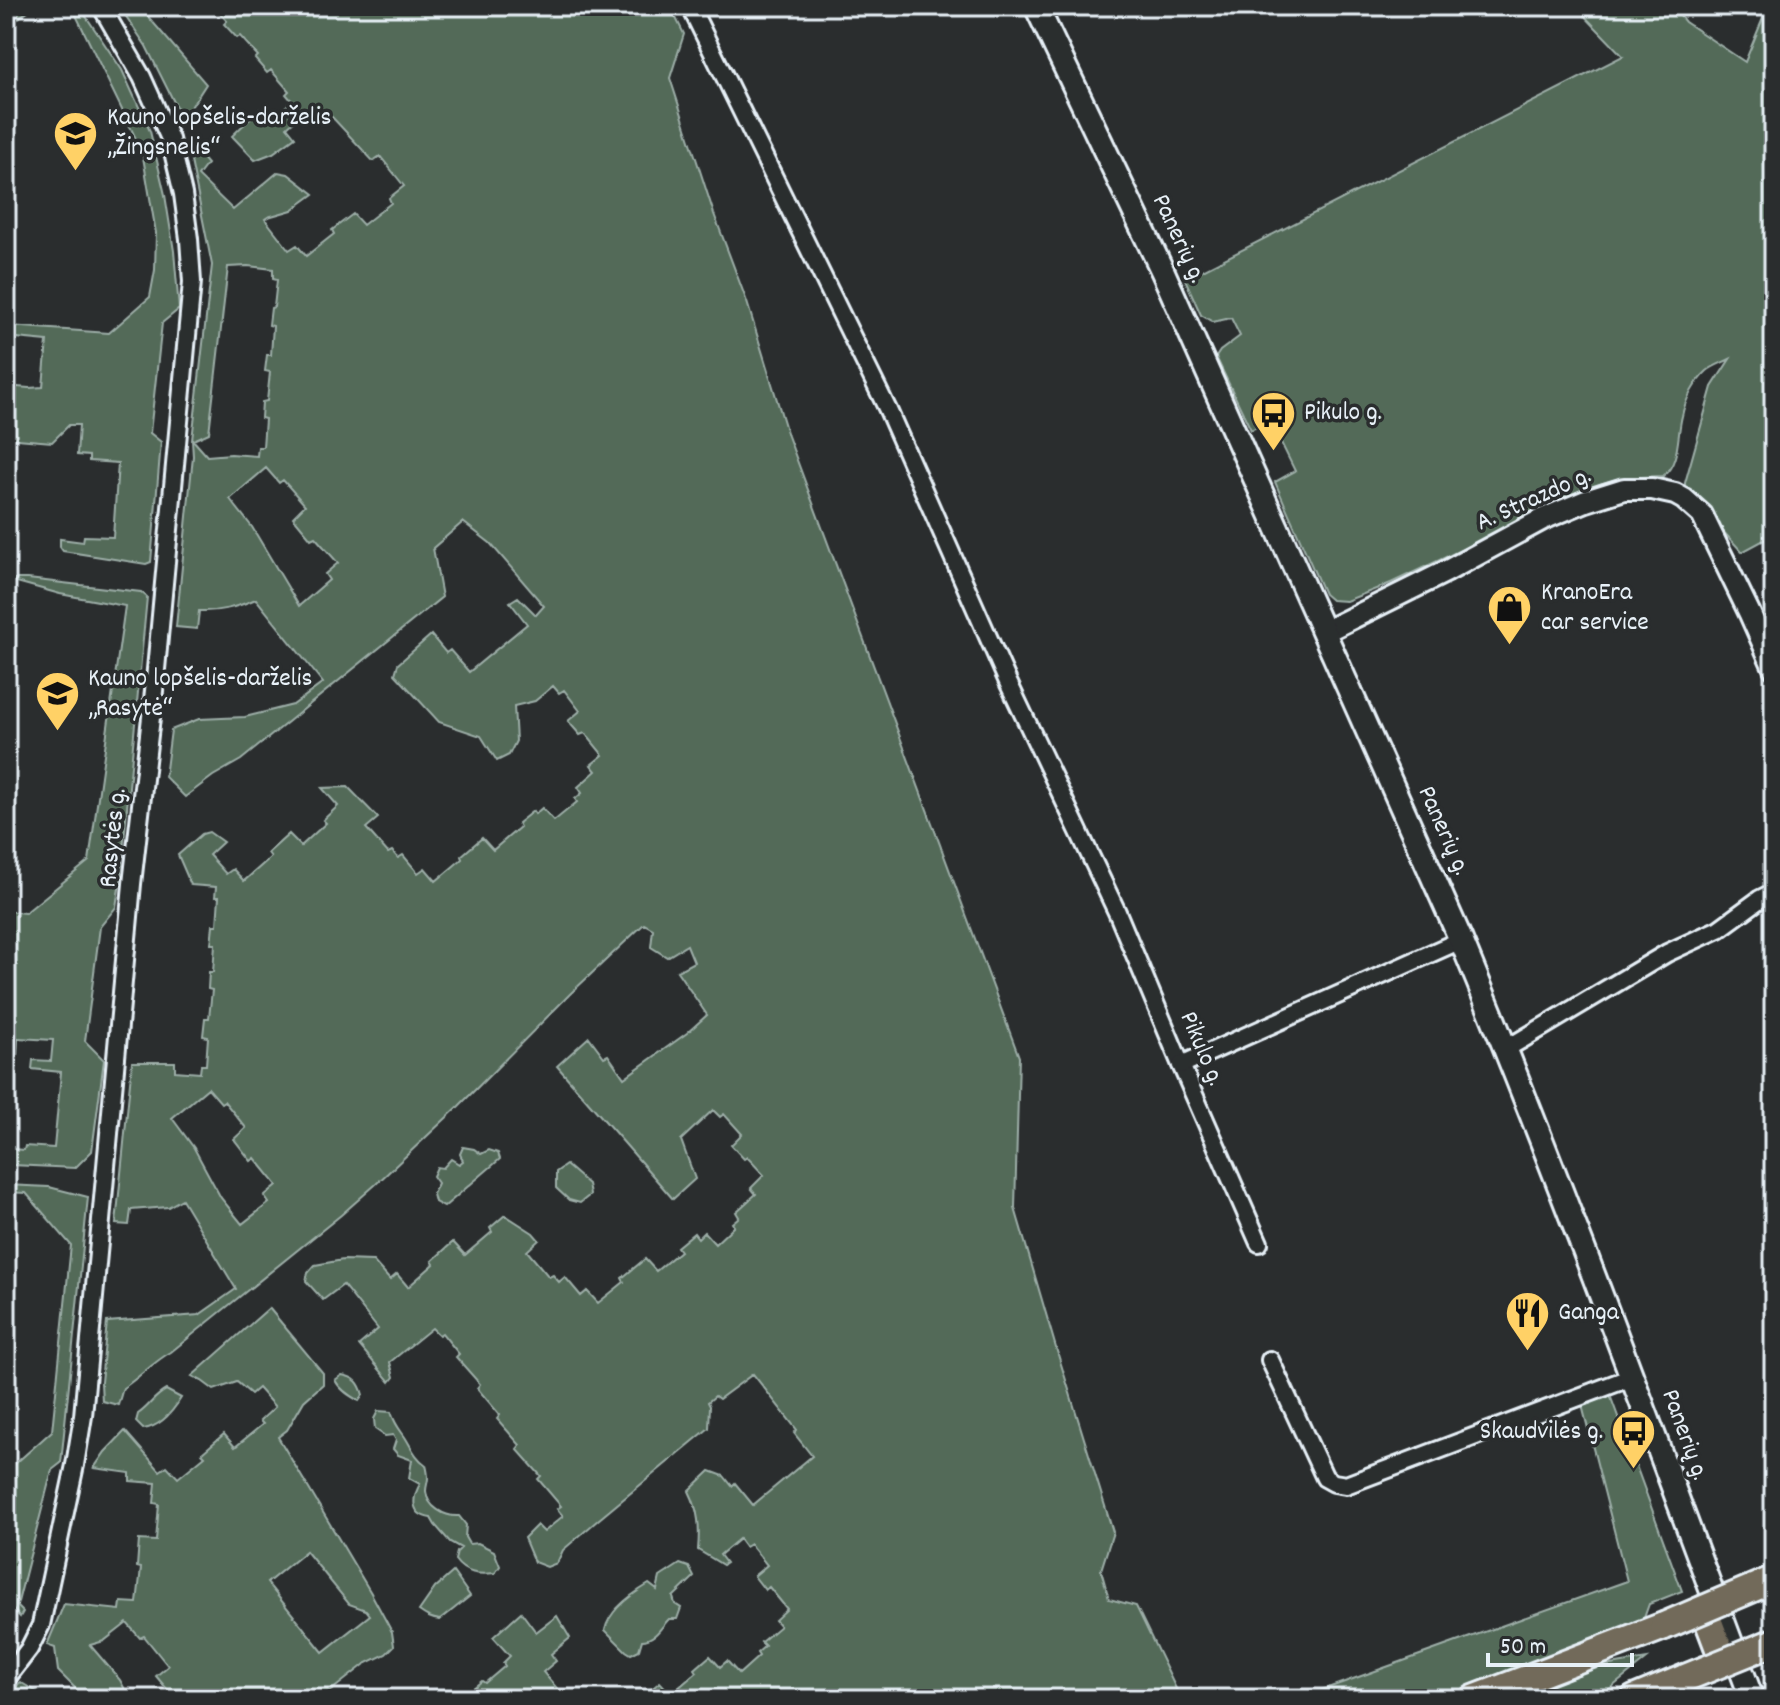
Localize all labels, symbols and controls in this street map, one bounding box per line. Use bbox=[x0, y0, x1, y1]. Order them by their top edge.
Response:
place label: Kauno lopšelis-darželis „Žingsnelis“ bbox=[107, 100, 332, 167]
school or university icon: Kauno lopšelis-darželis „Žingsnelis“ bbox=[52, 109, 100, 172]
street label: Panerių g. bbox=[1141, 188, 1215, 290]
bus stop icon: Pikulo g. bbox=[1249, 389, 1297, 452]
place label: Pikulo g. bbox=[1304, 395, 1382, 432]
street label: A. Strazdo g. bbox=[1470, 458, 1598, 542]
place label: KranoEra car service bbox=[1541, 575, 1649, 642]
shop icon: KranoEra car service bbox=[1486, 584, 1534, 647]
place label: Kauno lopšelis-darželis „Rasytė“ bbox=[88, 661, 313, 728]
school or university icon: Kauno lopšelis-darželis „Rasytė“ bbox=[33, 670, 81, 733]
street label: Panerių g. bbox=[1407, 780, 1479, 882]
street label: Rasytės g. bbox=[90, 786, 138, 890]
street label: Pikulo g. bbox=[1169, 1006, 1233, 1092]
restaurant icon: Ganga bbox=[1503, 1289, 1551, 1352]
place label: Ganga bbox=[1558, 1295, 1620, 1332]
street label: Panerių g. bbox=[1650, 1384, 1718, 1486]
bus stop icon: Skaudvilės g. bbox=[1610, 1408, 1658, 1471]
place label: Skaudvilės g. bbox=[1480, 1414, 1603, 1451]
scale bar bbox=[1488, 1617, 1632, 1667]
text: 50 m bbox=[1500, 1631, 1546, 1665]

